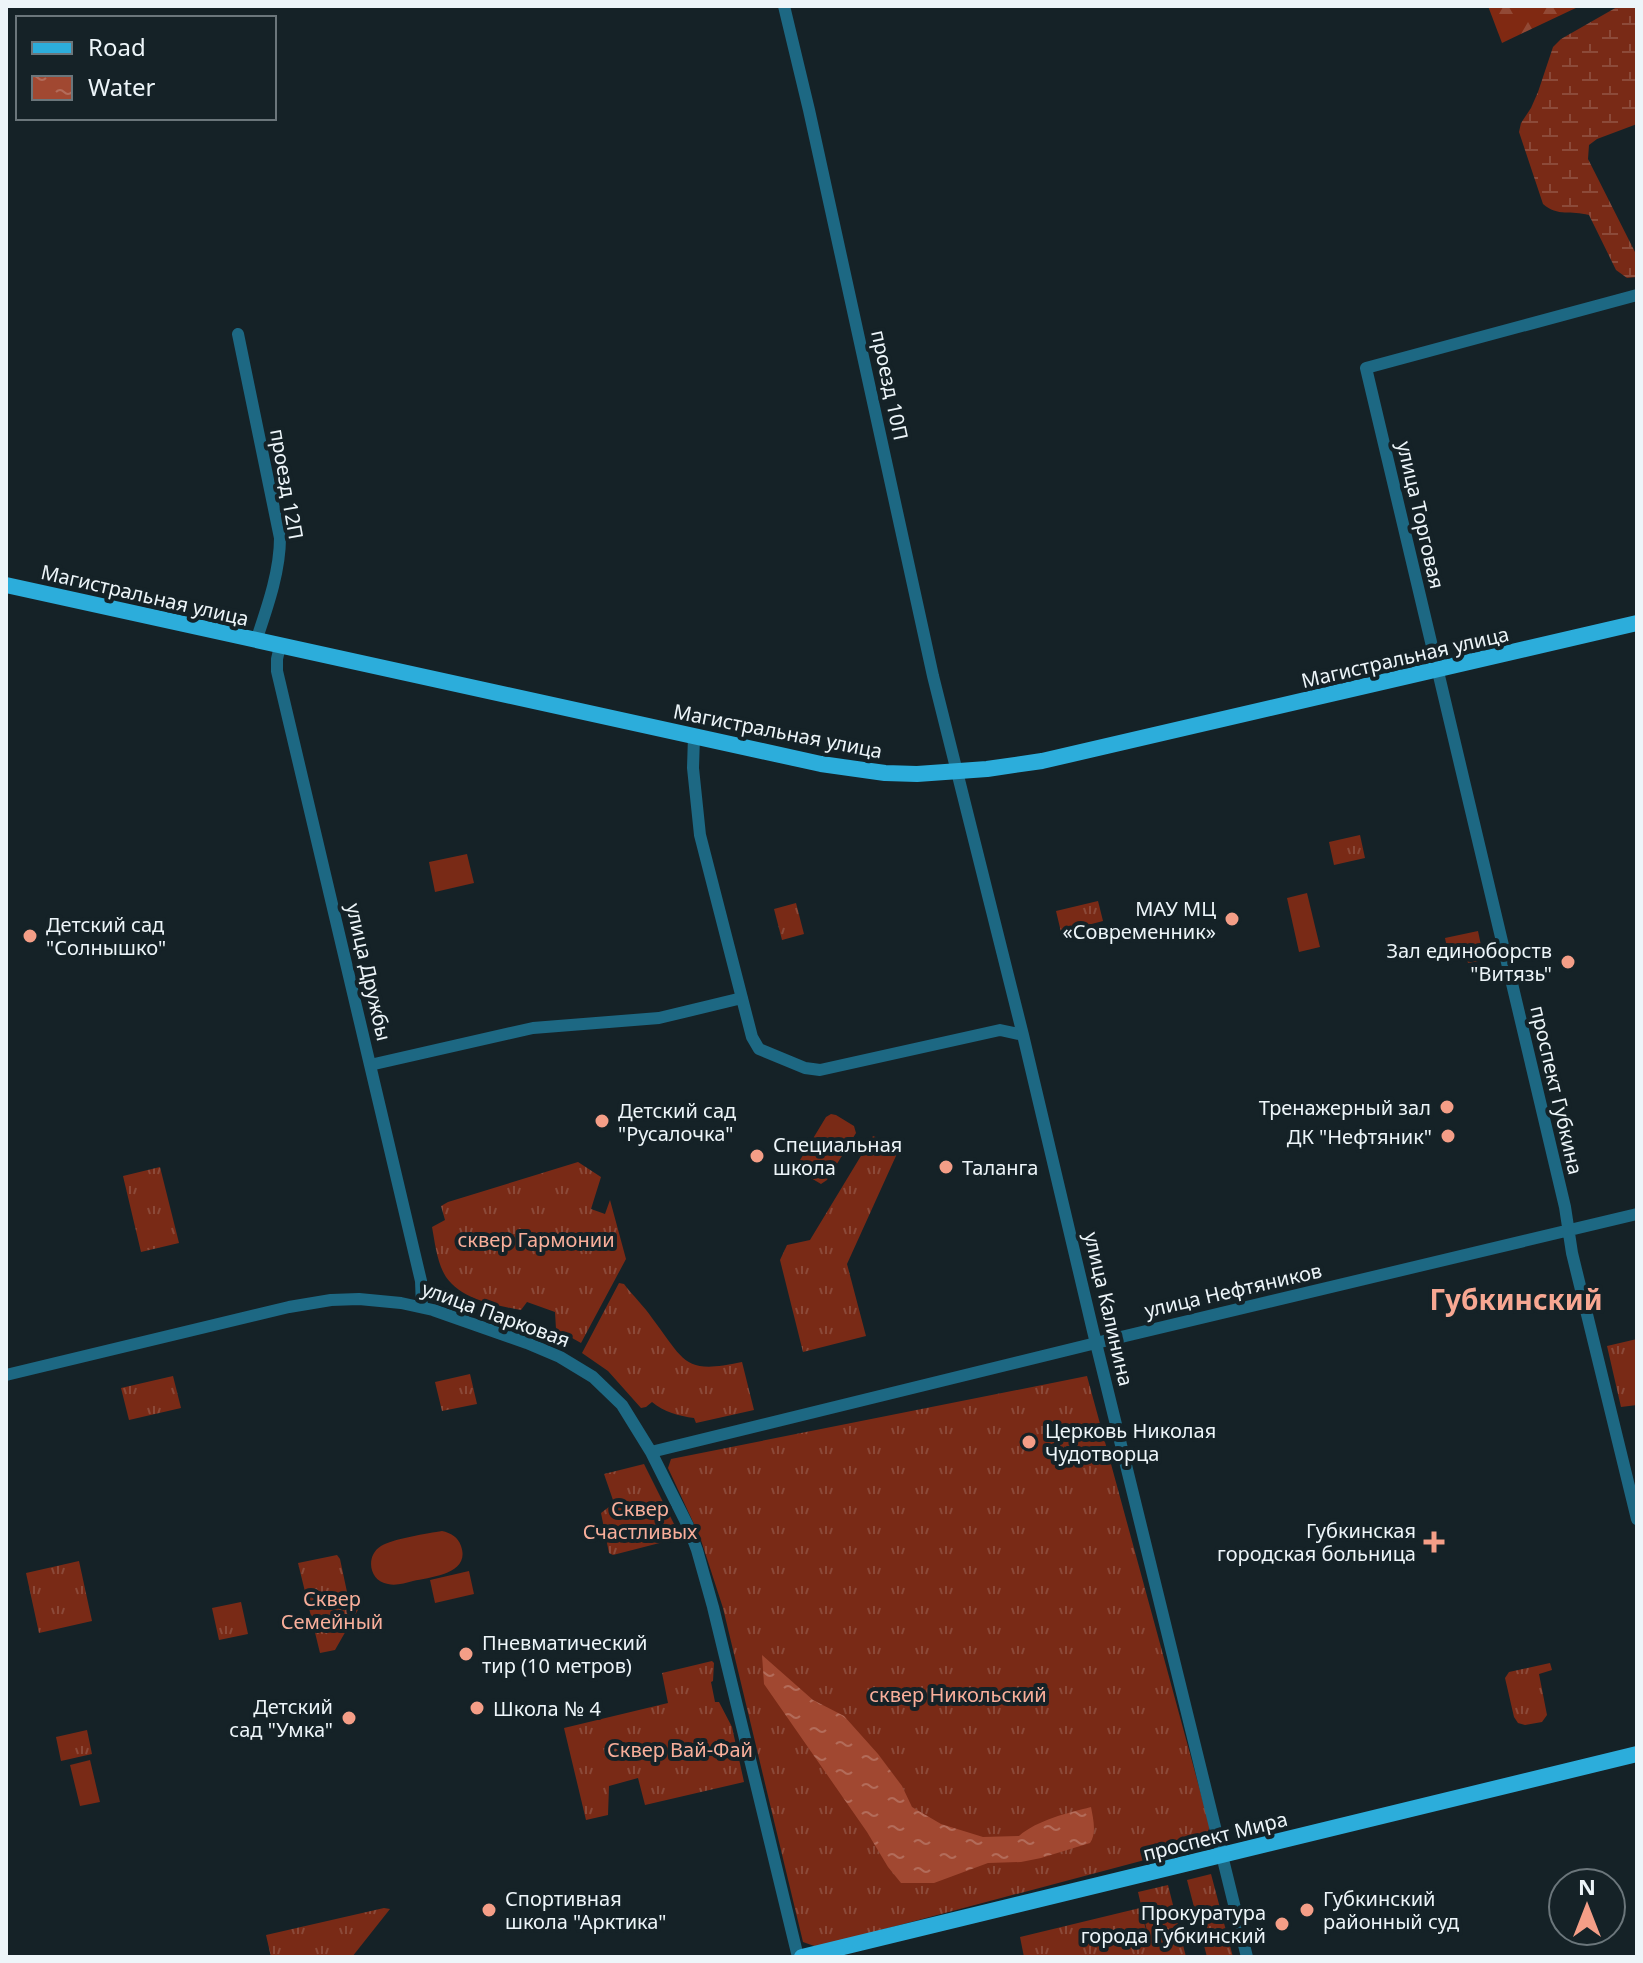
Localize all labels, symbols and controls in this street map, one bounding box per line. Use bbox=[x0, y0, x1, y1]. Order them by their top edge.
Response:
legend bbox=[16, 16, 276, 120]
text: Road bbox=[88, 30, 146, 63]
text: Water bbox=[88, 70, 156, 103]
street label: проезд 10П bbox=[865, 328, 915, 442]
street label: проезд 12П bbox=[264, 427, 310, 541]
street label: улица Торговая bbox=[1391, 439, 1451, 591]
street label: Магистральная улица bbox=[38, 558, 252, 632]
street label: Магистральная улица bbox=[1298, 620, 1512, 694]
street label: Магистральная улица bbox=[671, 697, 885, 765]
place label: МАУ МЦ «Современник» bbox=[1063, 895, 1216, 945]
street label: улица Дружбы bbox=[340, 900, 398, 1044]
marker: МАУ МЦ «Современник» bbox=[1223, 910, 1241, 928]
place label: Детский сад "Солнышко" bbox=[46, 911, 166, 961]
marker: Детский сад "Солнышко" bbox=[21, 927, 39, 945]
place label: Зал единоборств "Витязь" bbox=[1386, 937, 1552, 987]
marker: Зал единоборств "Витязь" bbox=[1559, 953, 1577, 971]
street label: проспект Губкина bbox=[1524, 1003, 1590, 1177]
place label: Тренажерный зал bbox=[1259, 1094, 1431, 1121]
place label: Детский сад "Русалочка" bbox=[618, 1097, 736, 1147]
marker: Тренажерный зал bbox=[1438, 1098, 1456, 1116]
marker: Детский сад "Русалочка" bbox=[593, 1112, 611, 1130]
place label: ДК "Нефтяник" bbox=[1287, 1123, 1432, 1150]
marker: ДК "Нефтяник" bbox=[1439, 1127, 1457, 1145]
place label: Специальная школа bbox=[773, 1131, 902, 1181]
marker: Специальная школа bbox=[748, 1147, 766, 1165]
place label: Таланга bbox=[962, 1154, 1038, 1181]
marker: Таланга bbox=[937, 1158, 955, 1176]
park label: сквер Гармонии bbox=[457, 1226, 615, 1253]
street label: улица Калинина bbox=[1078, 1229, 1140, 1389]
street label: улица Нефтяников bbox=[1142, 1256, 1324, 1324]
street label: улица Парковая bbox=[418, 1275, 574, 1353]
district label: Губкинский bbox=[1429, 1280, 1603, 1318]
place label: Церковь Николая Чудотворца bbox=[1045, 1417, 1216, 1467]
marker: Церковь Николая Чудотворца bbox=[1020, 1433, 1038, 1451]
park label: Сквер Счастливых bbox=[583, 1495, 698, 1545]
place label: Губкинская городская больница bbox=[1217, 1517, 1416, 1567]
marker: Губкинская городская больница bbox=[1423, 1531, 1445, 1553]
park label: Сквер Семейный bbox=[281, 1585, 383, 1635]
place label: Пневматический тир (10 метров) bbox=[482, 1629, 647, 1679]
marker: Пневматический тир (10 метров) bbox=[457, 1645, 475, 1663]
park label: сквер Никольский bbox=[869, 1681, 1047, 1708]
place label: Детский сад "Умка" bbox=[229, 1693, 333, 1743]
place label: Школа № 4 bbox=[493, 1695, 601, 1722]
marker: Школа № 4 bbox=[468, 1699, 486, 1717]
marker: Детский сад "Умка" bbox=[340, 1709, 358, 1727]
park label: Сквер Вай-Фай bbox=[607, 1736, 753, 1763]
street label: проспект Мира bbox=[1140, 1805, 1290, 1867]
north arrow bbox=[1547, 1867, 1627, 1947]
text: N bbox=[1578, 1871, 1596, 1901]
place label: Спортивная школа "Арктика" bbox=[505, 1885, 666, 1935]
place label: Губкинский районный суд bbox=[1323, 1885, 1459, 1935]
place label: Прокуратура города Губкинский bbox=[1081, 1899, 1266, 1949]
marker: Спортивная школа "Арктика" bbox=[480, 1901, 498, 1919]
marker: Губкинский районный суд bbox=[1298, 1901, 1316, 1919]
marker: Прокуратура города Губкинский bbox=[1273, 1915, 1291, 1933]

